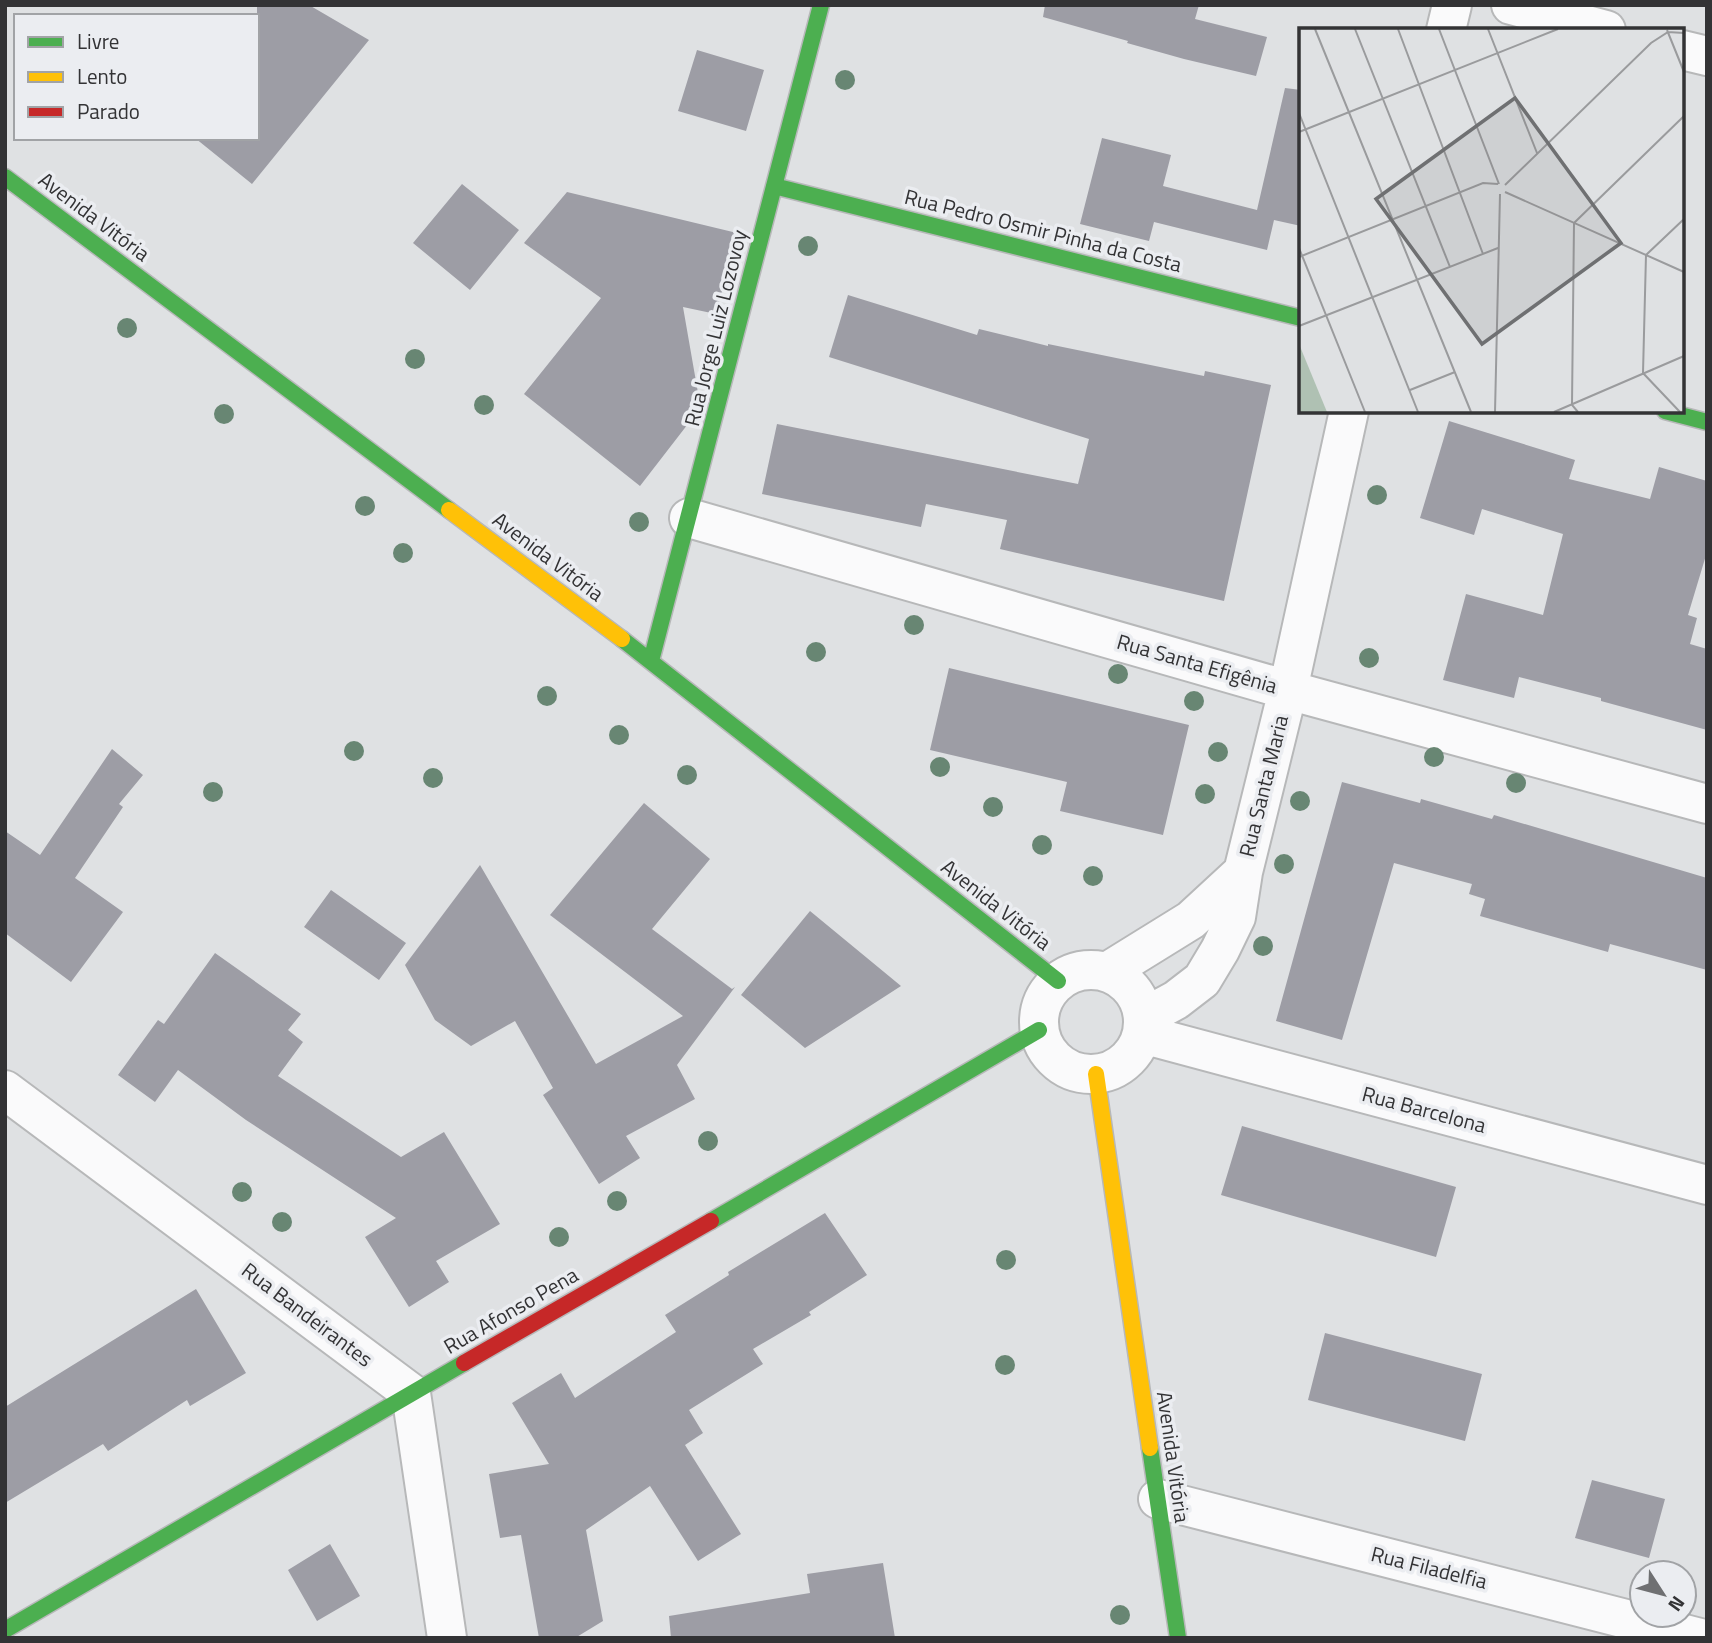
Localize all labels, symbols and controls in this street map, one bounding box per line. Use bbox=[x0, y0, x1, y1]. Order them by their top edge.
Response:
legend bbox=[14, 14, 259, 140]
text: Livre bbox=[77, 25, 119, 57]
inset map bbox=[1299, 28, 1684, 413]
text: Lento bbox=[77, 60, 127, 92]
text: Parado bbox=[77, 95, 140, 127]
street label: Avenida Vitória bbox=[32, 164, 157, 269]
street label: Rua Pedro Osmir Pinha da Costa bbox=[901, 180, 1186, 280]
street label: Rua Jorge Luiz Lozovoy bbox=[675, 226, 755, 429]
street label: Avenida Vitória bbox=[486, 504, 611, 609]
street label: Rua Santa Efigênia bbox=[1113, 625, 1282, 701]
street label: Rua Santa Maria bbox=[1230, 711, 1296, 860]
street label: Avenida Vitória bbox=[935, 851, 1059, 958]
street label: Rua Barcelona bbox=[1359, 1077, 1490, 1141]
street label: Rua Bandeirantes bbox=[235, 1254, 380, 1374]
street label: Rua Afonso Pena bbox=[437, 1258, 584, 1362]
street label: Avenida Vitória bbox=[1149, 1389, 1199, 1525]
street label: Rua Filadelfia bbox=[1368, 1537, 1491, 1597]
north arrow bbox=[1628, 1559, 1698, 1629]
text: N bbox=[1662, 1590, 1693, 1618]

